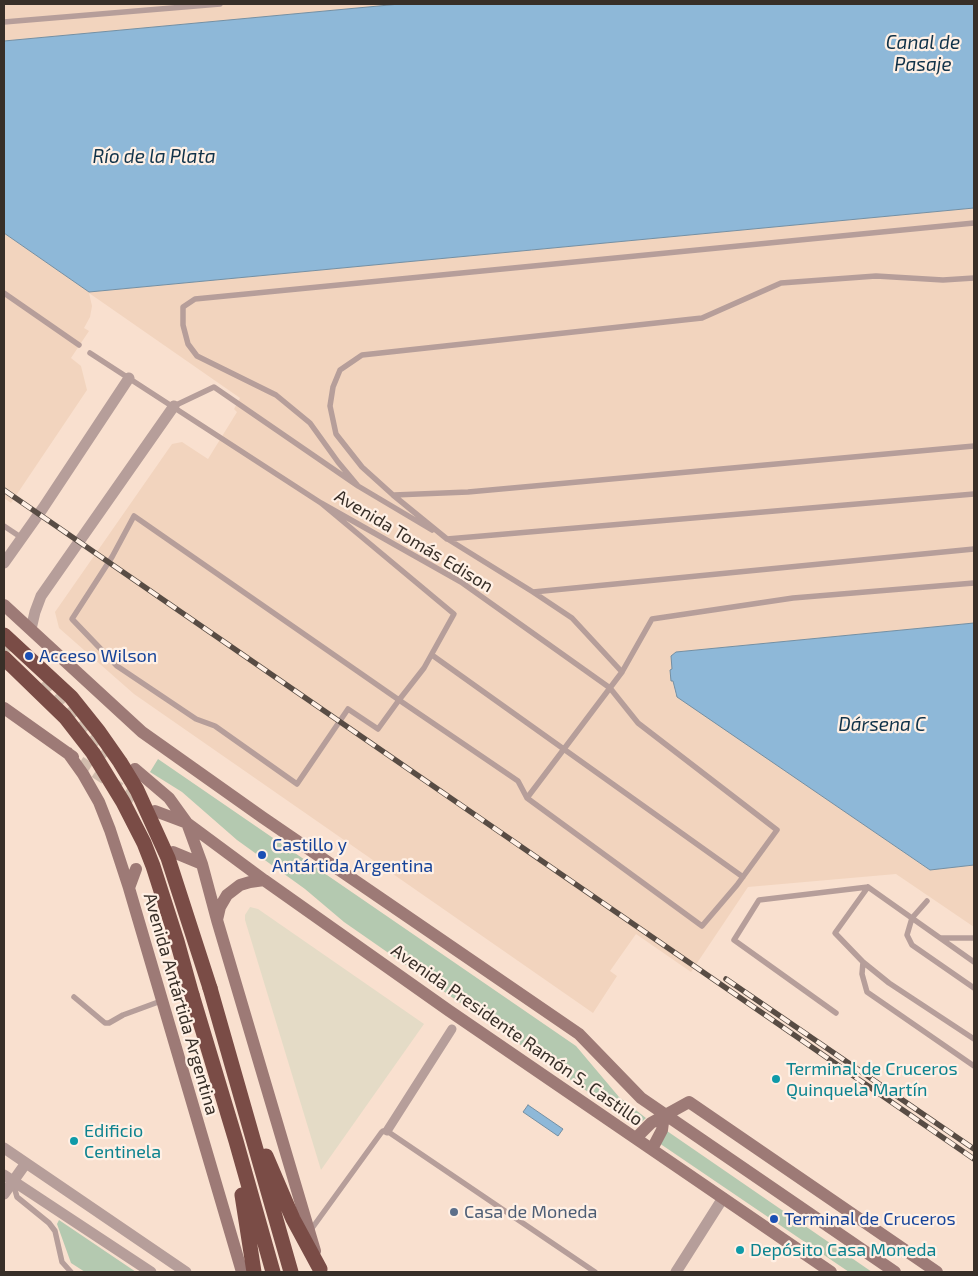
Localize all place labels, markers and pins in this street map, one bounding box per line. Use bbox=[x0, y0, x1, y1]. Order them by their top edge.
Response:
place label: Acceso Wilson bbox=[39, 645, 157, 667]
marker: Acceso Wilson bbox=[23, 650, 35, 662]
place label: Castillo y Antártida Argentina bbox=[272, 834, 433, 876]
marker: Castillo y Antártida Argentina bbox=[256, 849, 268, 861]
place label: Terminal de Cruceros Quinquela Martín bbox=[786, 1058, 958, 1100]
marker: Terminal de Cruceros Quinquela Martín bbox=[770, 1073, 782, 1085]
place label: Edificio Centinela bbox=[84, 1120, 161, 1162]
marker: Edificio Centinela bbox=[68, 1135, 80, 1147]
place label: Casa de Moneda bbox=[464, 1201, 598, 1223]
marker: Casa de Moneda bbox=[448, 1206, 460, 1218]
place label: Terminal de Cruceros bbox=[784, 1208, 956, 1230]
marker: Terminal de Cruceros bbox=[768, 1213, 780, 1225]
place label: Depósito Casa Moneda bbox=[750, 1239, 936, 1261]
marker: Depósito Casa Moneda bbox=[734, 1244, 746, 1256]

